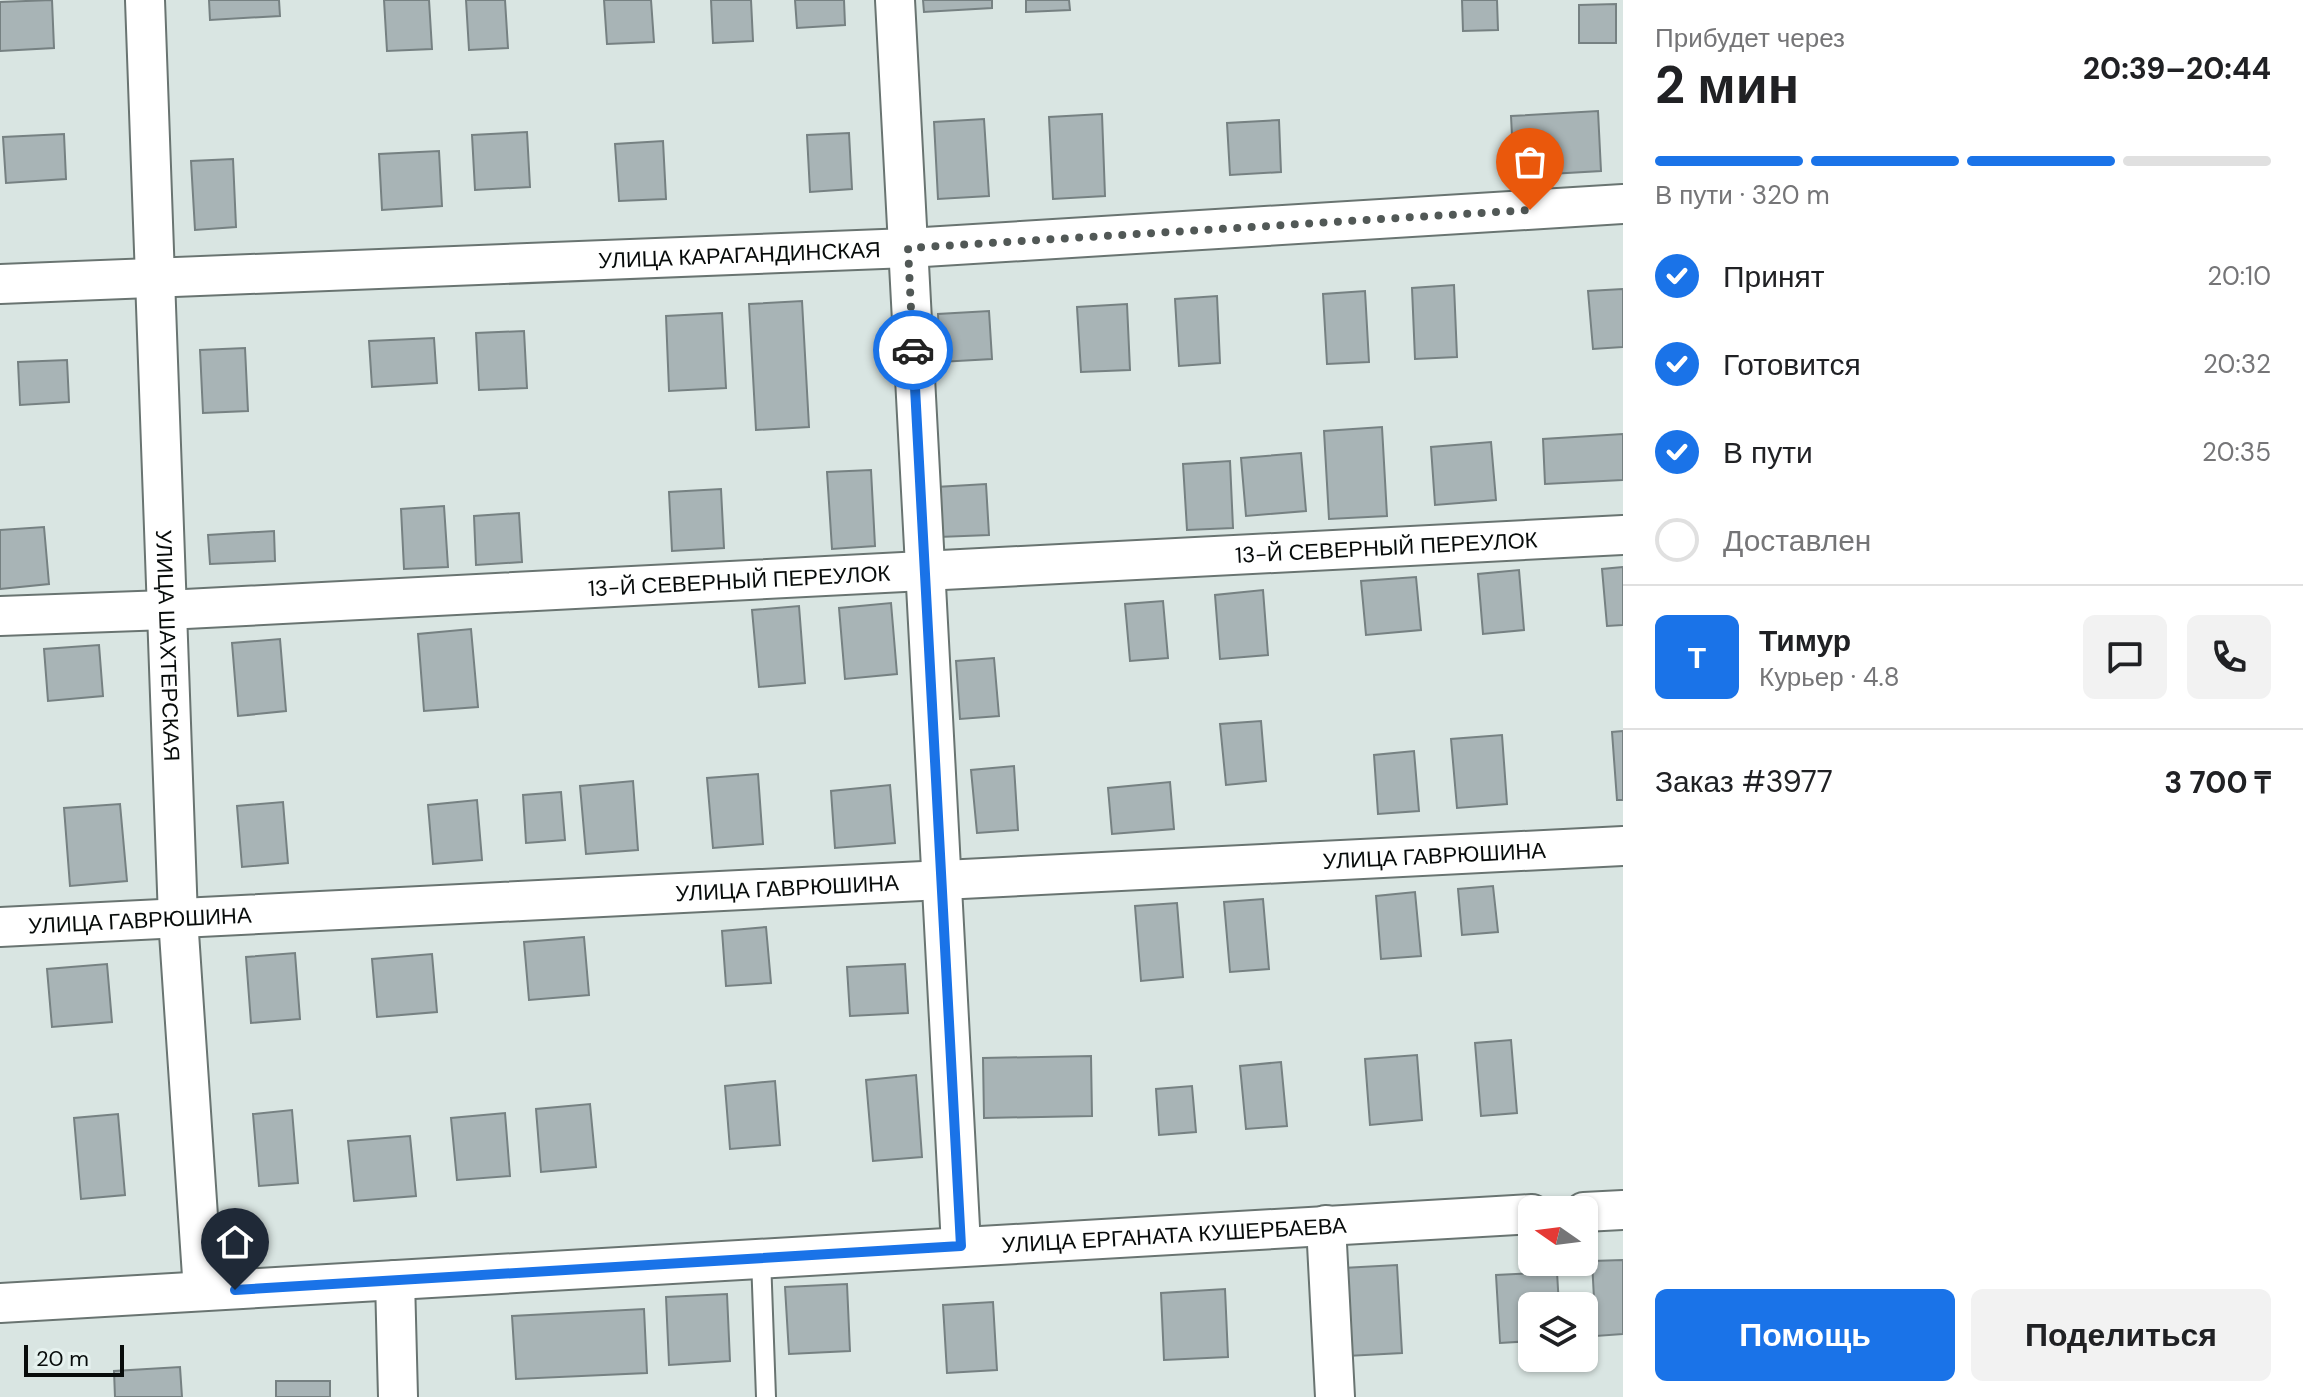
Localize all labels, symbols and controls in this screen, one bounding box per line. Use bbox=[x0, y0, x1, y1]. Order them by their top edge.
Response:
text: Прибудет через bbox=[1655, 21, 1845, 55]
text: 20:39–20:44 bbox=[2083, 49, 2271, 88]
text: 2 мин bbox=[1655, 51, 1799, 119]
pin bbox=[1496, 128, 1564, 210]
icon: bag bbox=[1508, 140, 1552, 184]
text: В пути · 320 m bbox=[1655, 178, 1830, 212]
street label: УЛИЦА КАРАГАНДИНСКАЯ bbox=[598, 235, 881, 275]
icon: check bbox=[1655, 254, 1699, 298]
text: Принят bbox=[1723, 257, 1825, 296]
text: 20:10 bbox=[2207, 259, 2271, 293]
courier bbox=[873, 310, 953, 390]
icon: car bbox=[891, 328, 935, 372]
icon: check bbox=[1655, 342, 1699, 386]
text: Готовится bbox=[1723, 345, 1861, 384]
text: 20:32 bbox=[2203, 347, 2271, 381]
icon: check bbox=[1655, 430, 1699, 474]
text: В пути bbox=[1723, 433, 1813, 472]
text: 20:35 bbox=[2202, 435, 2271, 469]
text: Доставлен bbox=[1723, 521, 1871, 560]
street label: 13-Й СЕВЕРНЫЙ ПЕРЕУЛОК bbox=[1234, 525, 1538, 569]
street label: УЛИЦА ШАХТЕРСКАЯ bbox=[150, 529, 187, 762]
street label: 13-Й СЕВЕРНЫЙ ПЕРЕУЛОК bbox=[587, 558, 891, 603]
button: chat bbox=[2083, 615, 2167, 699]
button: phone bbox=[2187, 615, 2271, 699]
text: Тимур bbox=[1759, 621, 1851, 660]
text: Т bbox=[1688, 638, 1706, 677]
text: Курьер · 4.8 bbox=[1759, 660, 1900, 694]
text: Заказ #3977 bbox=[1655, 762, 1833, 801]
text: 3 700 ₸ bbox=[2164, 763, 2271, 802]
street label: УЛИЦА ГАВРЮШИНА bbox=[1322, 835, 1547, 875]
street label: УЛИЦА ГАВРЮШИНА bbox=[675, 868, 900, 908]
street label: УЛИЦА ГАВРЮШИНА bbox=[27, 900, 253, 940]
north arrow bbox=[1518, 1196, 1598, 1276]
map controls bbox=[1518, 1196, 1598, 1372]
pin bbox=[201, 1208, 269, 1290]
street label: УЛИЦА ЕРГАНАТА КУШЕРБАЕВА bbox=[1001, 1210, 1348, 1259]
icon: home bbox=[213, 1220, 257, 1264]
button: Помощь bbox=[1655, 1289, 1955, 1381]
button: Поделиться bbox=[1971, 1289, 2271, 1381]
button: layers bbox=[1518, 1292, 1598, 1372]
scale bar bbox=[24, 1341, 124, 1377]
text: 20 m bbox=[36, 1344, 89, 1373]

